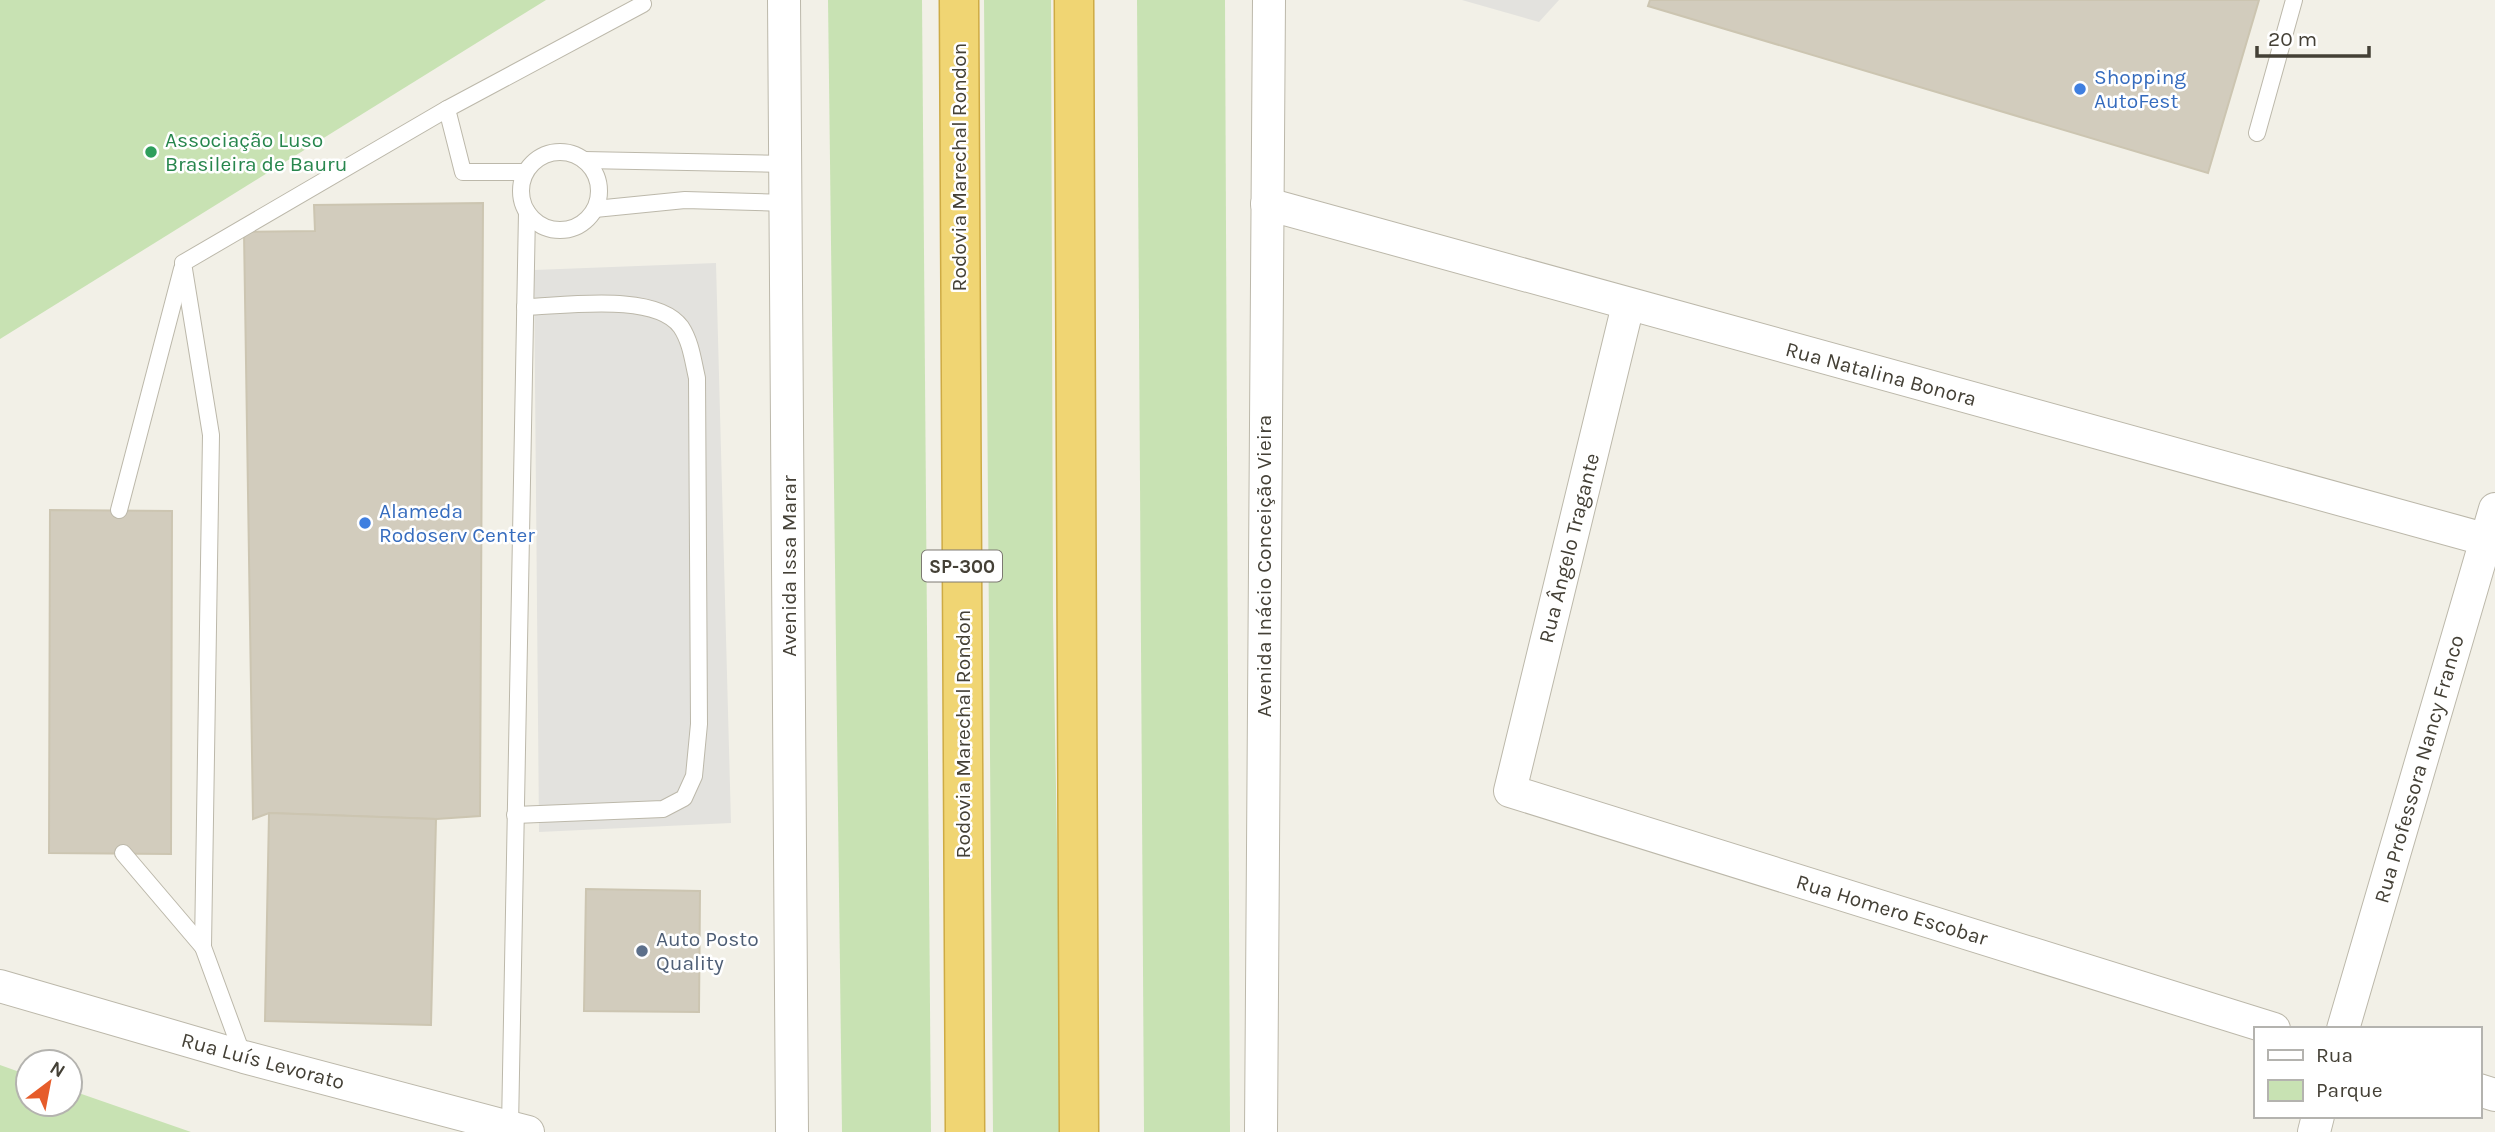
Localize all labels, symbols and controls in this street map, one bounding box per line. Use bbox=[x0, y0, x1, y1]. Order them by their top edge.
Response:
scale bar bbox=[2257, 14, 2369, 58]
text: 20 m bbox=[2268, 27, 2317, 51]
street label: Rodovia Marechal Rondon bbox=[947, 43, 971, 291]
place label: Shopping AutoFest bbox=[2094, 65, 2186, 113]
marker: Shopping AutoFest bbox=[2072, 81, 2088, 97]
place label: Associação Luso Brasileira de Bauru bbox=[165, 128, 347, 176]
marker: Associação Luso Brasileira de Bauru bbox=[143, 144, 159, 160]
street label: Rua Natalina Bonora bbox=[1783, 337, 1979, 411]
street label: Avenida Inácio Conceição Vieira bbox=[1252, 415, 1276, 717]
street label: Rua Ângelo Tragante bbox=[1534, 451, 1604, 645]
street label: Avenida Issa Marar bbox=[777, 475, 801, 657]
place label: Alameda Rodoserv Center bbox=[379, 499, 535, 547]
marker: Alameda Rodoserv Center bbox=[357, 515, 373, 531]
road number: SP-300 bbox=[922, 551, 1002, 582]
street label: Rodovia Marechal Rondon bbox=[951, 610, 975, 858]
street label: Rua Professora Nancy Franco bbox=[2369, 632, 2469, 906]
street label: Rua Homero Escobar bbox=[1793, 869, 1991, 951]
place label: Auto Posto Quality bbox=[656, 927, 759, 975]
marker: Auto Posto Quality bbox=[634, 943, 650, 959]
legend bbox=[2254, 1027, 2481, 1118]
street label: Rua Luís Levorato bbox=[179, 1028, 347, 1094]
text: Rua bbox=[2316, 1043, 2353, 1067]
north arrow bbox=[14, 1048, 84, 1118]
text: N bbox=[46, 1056, 69, 1082]
text: Parque bbox=[2316, 1078, 2383, 1102]

